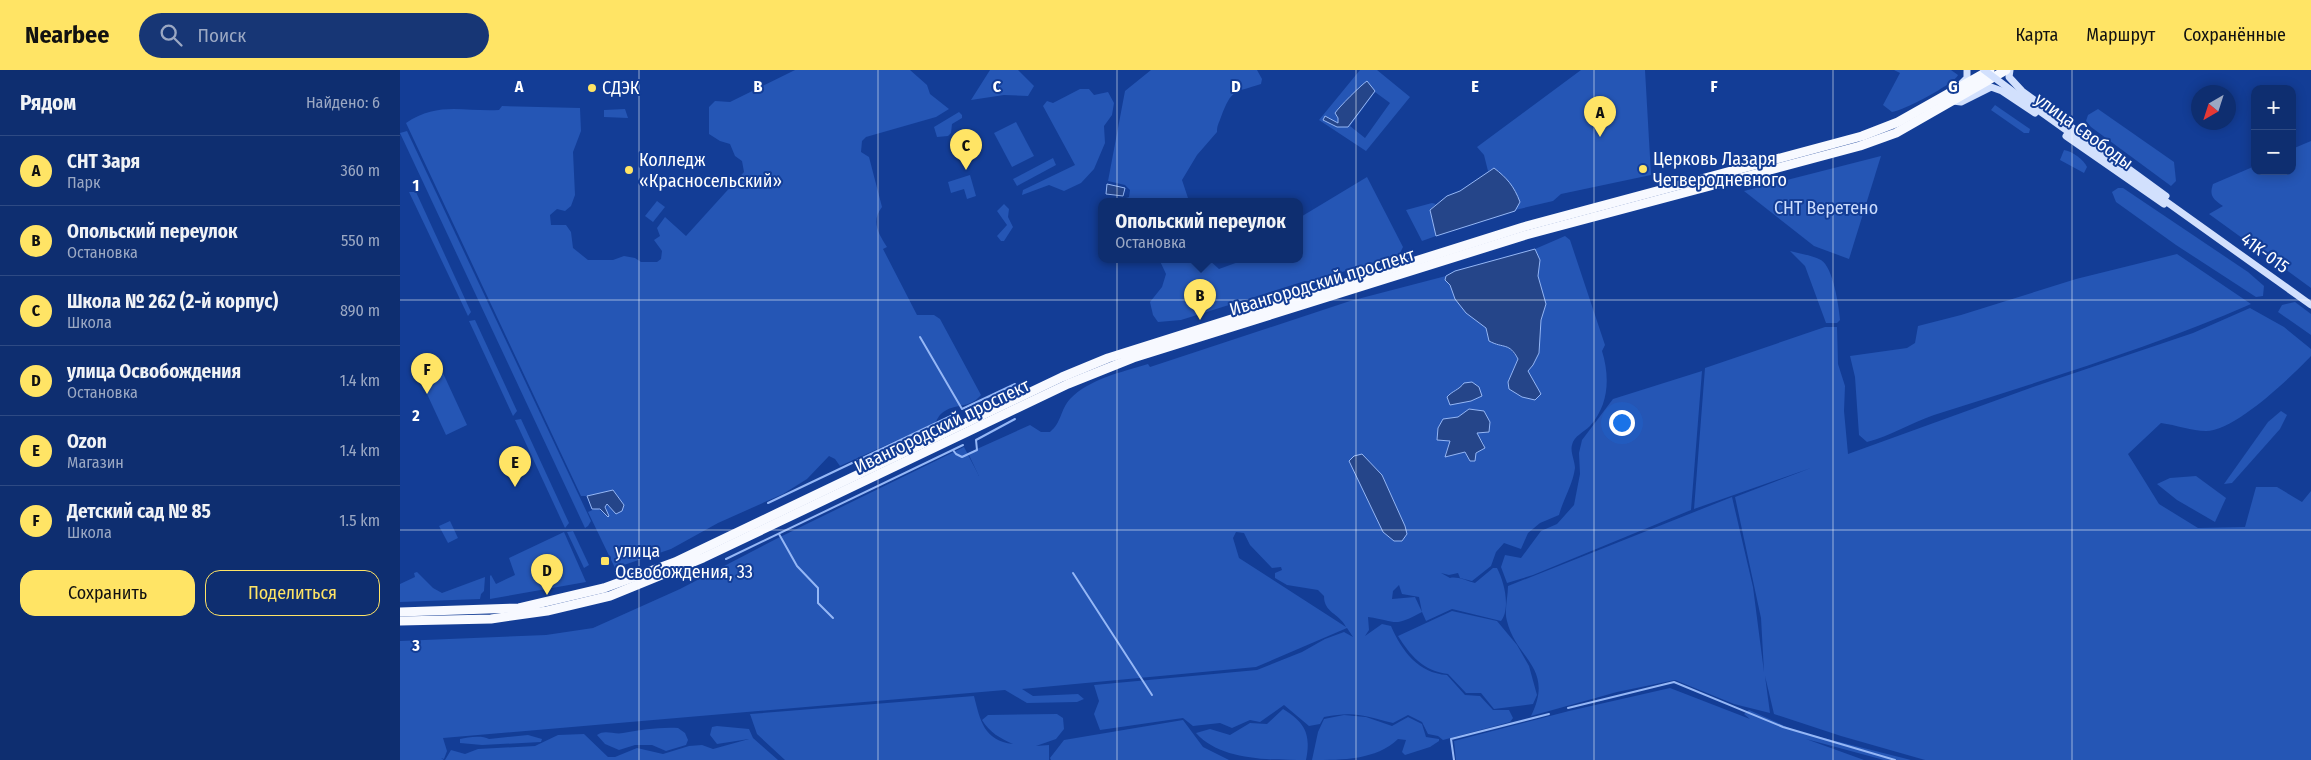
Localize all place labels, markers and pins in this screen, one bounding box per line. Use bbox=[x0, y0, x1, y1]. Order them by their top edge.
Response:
place label: СДЭК bbox=[602, 77, 640, 99]
marker: СДЭК bbox=[586, 82, 598, 94]
pin: A bbox=[1584, 96, 1616, 137]
pin: C bbox=[950, 129, 982, 170]
place label: Церковь Лазаря Четверодневного bbox=[1653, 148, 1787, 191]
place label: Колледж «Красносельский» bbox=[639, 149, 782, 192]
marker: Церковь Лазаря Четверодневного bbox=[1637, 163, 1649, 175]
marker: Колледж «Красносельский» bbox=[623, 164, 635, 176]
pin: B bbox=[1184, 279, 1216, 320]
pin: F bbox=[411, 353, 443, 394]
pin: E bbox=[499, 446, 531, 487]
place label: улица Освобождения, 33 bbox=[615, 540, 753, 583]
pin: D bbox=[531, 554, 563, 595]
marker: улица Освобождения, 33 bbox=[599, 555, 611, 567]

